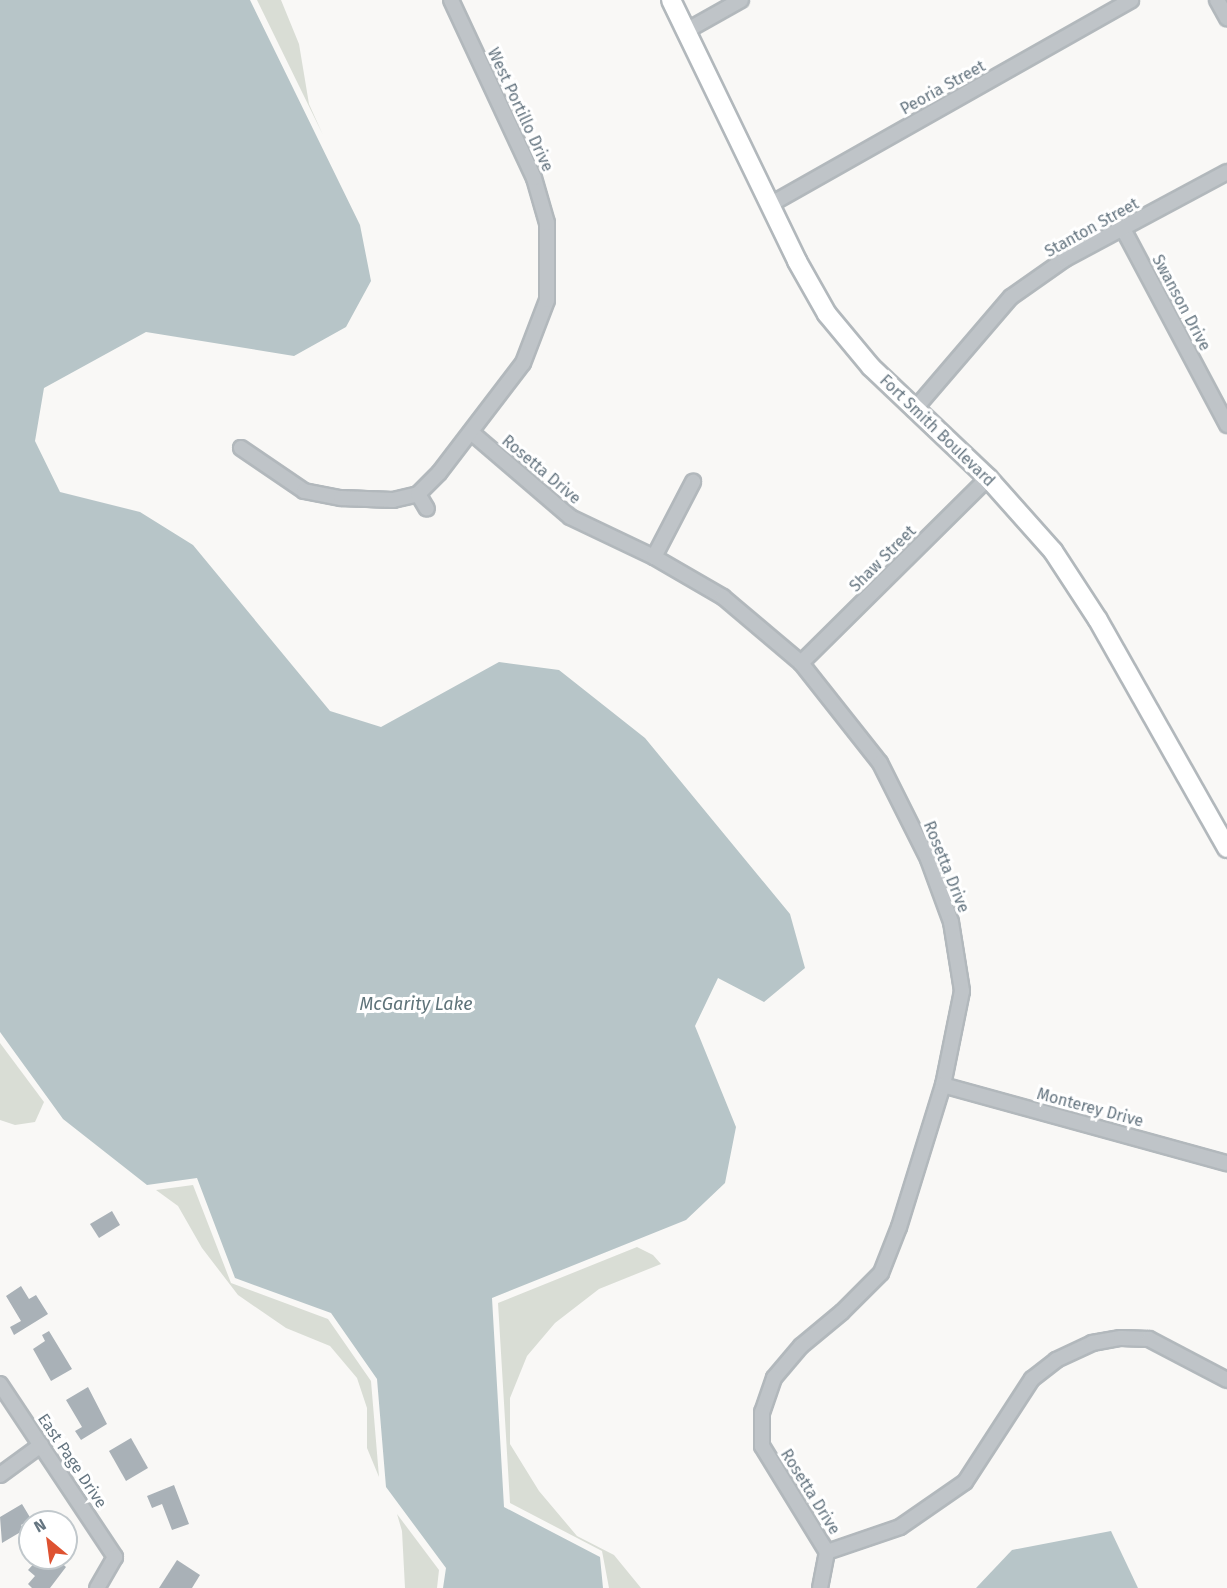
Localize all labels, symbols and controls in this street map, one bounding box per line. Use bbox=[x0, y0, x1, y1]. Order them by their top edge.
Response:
street label: West Portillo Drive bbox=[483, 45, 557, 175]
street label: Peoria Street bbox=[897, 57, 989, 119]
street label: Stanton Street bbox=[1042, 194, 1142, 262]
street label: Swanson Drive bbox=[1148, 252, 1214, 354]
street label: Fort Smith Boulevard bbox=[876, 371, 998, 491]
street label: Rosetta Drive bbox=[498, 432, 584, 508]
street label: Shaw Street bbox=[846, 522, 920, 596]
street label: Rosetta Drive bbox=[919, 818, 973, 916]
water label: McGarity Lake bbox=[359, 993, 473, 1015]
street label: Monterey Drive bbox=[1035, 1085, 1145, 1131]
street label: East Page Drive bbox=[33, 1410, 111, 1512]
street label: Rosetta Drive bbox=[776, 1446, 844, 1538]
north arrow bbox=[18, 1510, 78, 1570]
text: N bbox=[31, 1515, 49, 1536]

